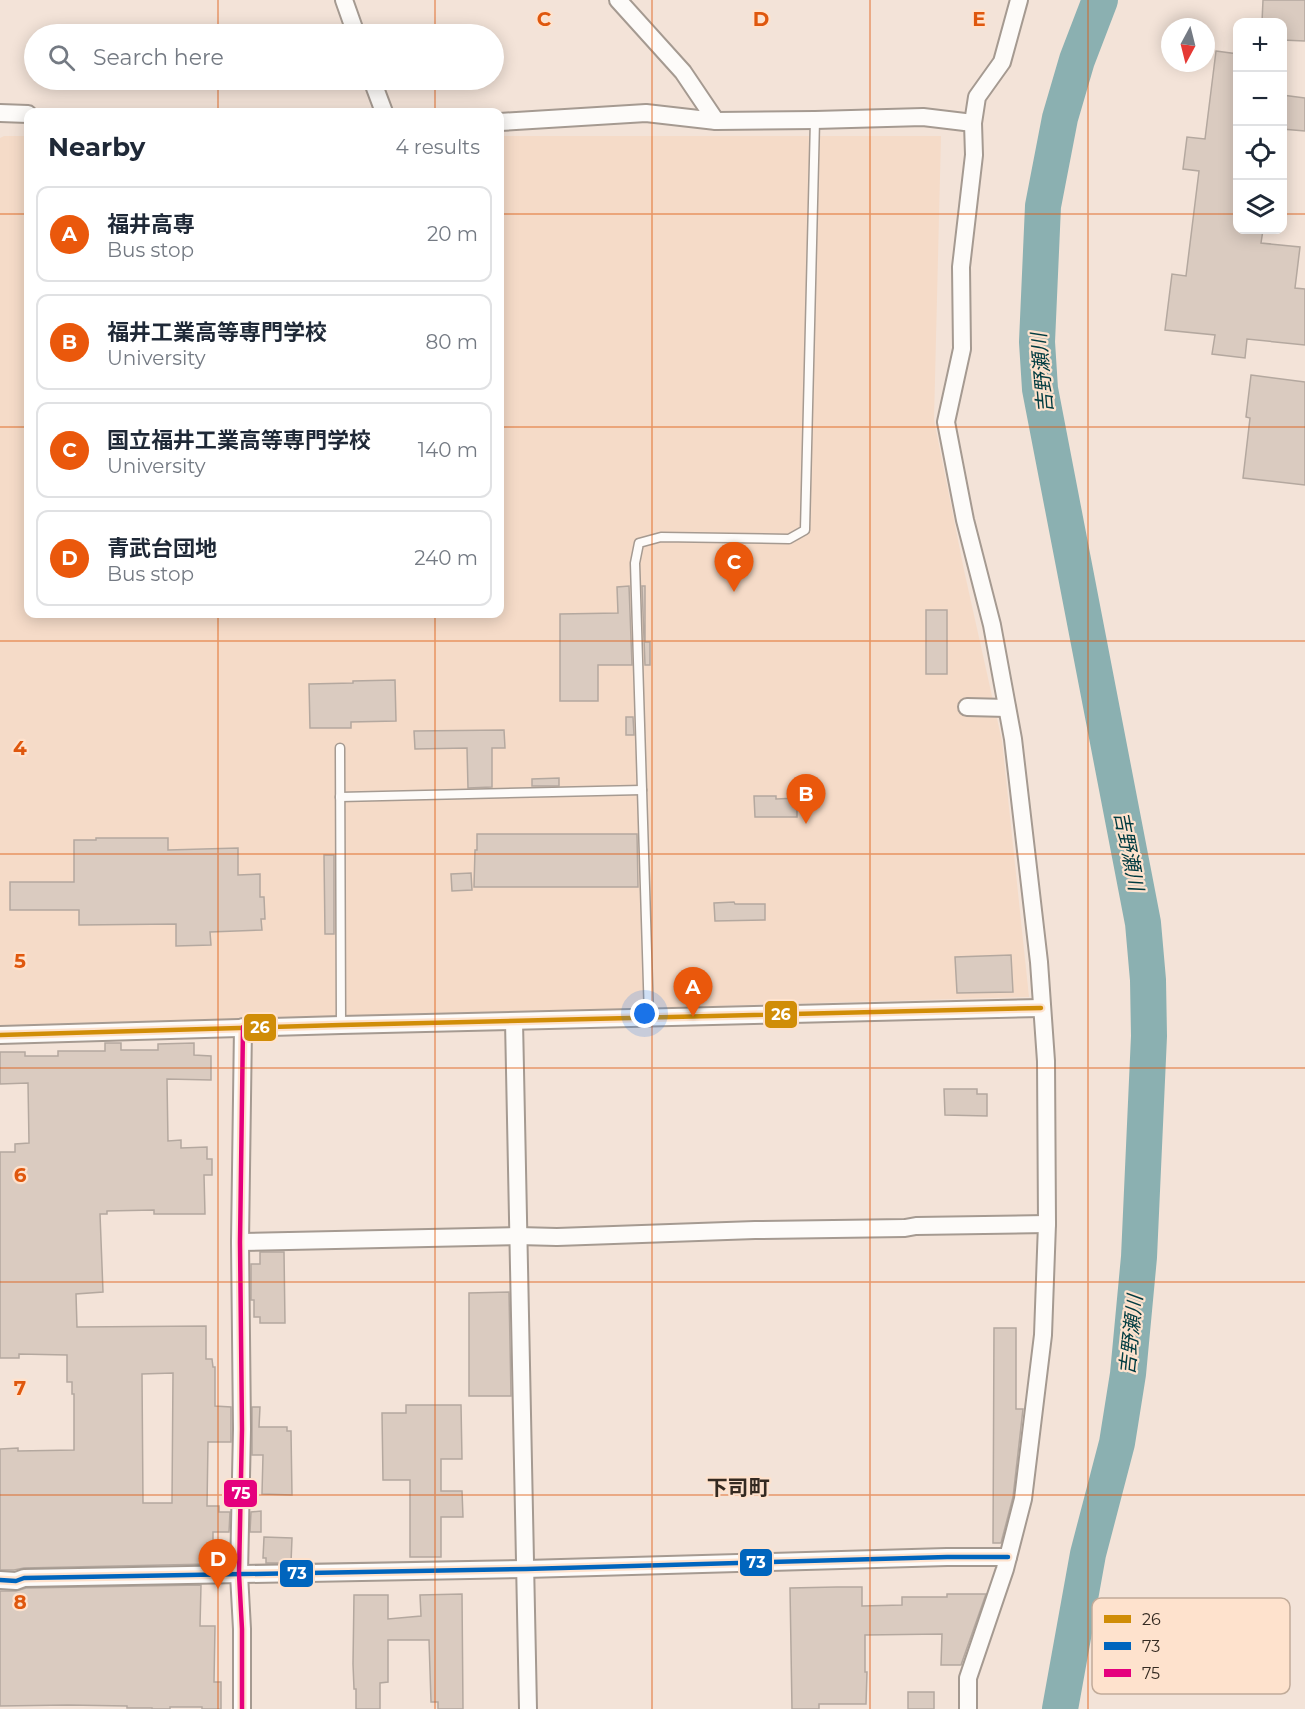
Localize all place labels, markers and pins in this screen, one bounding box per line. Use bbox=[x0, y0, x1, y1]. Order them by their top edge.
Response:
pin: C bbox=[714, 542, 754, 592]
pin: B bbox=[786, 774, 826, 824]
pin: A bbox=[674, 968, 712, 1017]
pin: D bbox=[198, 1540, 238, 1589]

